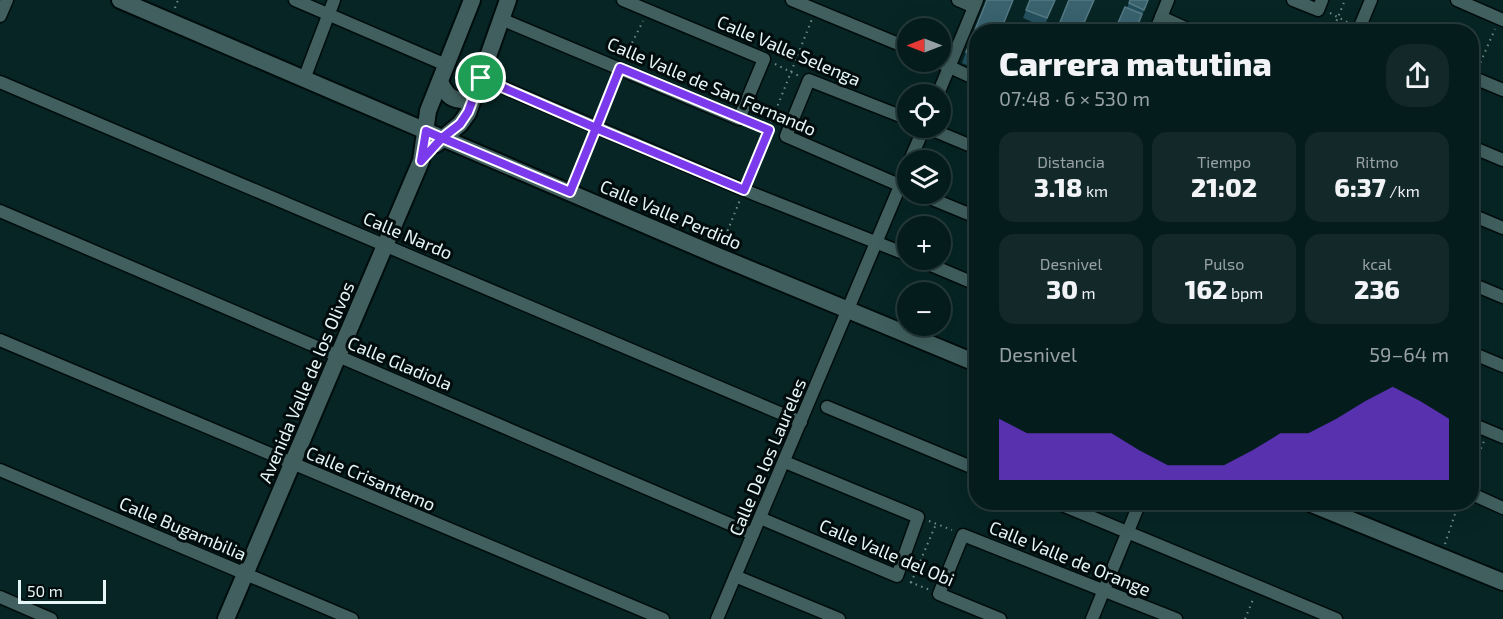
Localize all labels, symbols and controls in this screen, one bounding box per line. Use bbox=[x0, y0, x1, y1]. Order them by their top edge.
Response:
street label: Calle Valle Selenga bbox=[714, 10, 864, 90]
north arrow bbox=[897, 18, 951, 72]
map controls bbox=[897, 18, 951, 336]
street label: Calle Valle de San Fernando bbox=[604, 32, 820, 140]
text: Carrera matutina bbox=[999, 43, 1272, 83]
button: share bbox=[1386, 44, 1449, 107]
pin bbox=[455, 52, 506, 103]
icon: arrive bbox=[464, 61, 497, 94]
button: locate bbox=[897, 84, 951, 138]
text: 07:48 · 6 × 530 m bbox=[999, 86, 1150, 110]
button: layers bbox=[897, 150, 951, 204]
text: Distancia bbox=[1037, 152, 1105, 171]
text: Tiempo bbox=[1197, 152, 1251, 171]
text: Ritmo bbox=[1355, 152, 1399, 171]
text: 3.18 bbox=[1034, 171, 1082, 202]
text: 21:02 bbox=[1191, 171, 1257, 202]
text: 6:37 bbox=[1334, 171, 1386, 202]
street label: Calle Valle Perdido bbox=[597, 174, 745, 254]
text: km bbox=[1082, 181, 1108, 200]
text: /km bbox=[1386, 181, 1420, 200]
street label: Calle Nardo bbox=[360, 206, 456, 264]
button: + bbox=[897, 216, 951, 270]
text: Desnivel bbox=[1040, 254, 1102, 273]
text: Pulso bbox=[1204, 254, 1244, 273]
text: kcal bbox=[1362, 254, 1392, 273]
text: 30 bbox=[1046, 273, 1078, 304]
text: 162 bbox=[1185, 273, 1227, 304]
text: 236 bbox=[1354, 273, 1400, 304]
street label: Avenida Valle de los Olivos bbox=[254, 278, 358, 486]
button: − bbox=[897, 282, 951, 336]
text: m bbox=[1078, 283, 1096, 302]
text: bpm bbox=[1227, 283, 1263, 302]
street label: Calle Gladiola bbox=[344, 331, 456, 395]
text: Desnivel bbox=[999, 342, 1077, 366]
text: 59–64 m bbox=[1369, 342, 1449, 366]
street label: Calle De los Laureles bbox=[724, 375, 810, 539]
street label: Calle Crisantemo bbox=[303, 441, 439, 515]
street label: Calle Bugambilia bbox=[116, 491, 250, 565]
street label: Calle Valle del Obi bbox=[816, 514, 958, 590]
street label: Calle Valle de Orange bbox=[986, 516, 1154, 600]
scale bar bbox=[18, 577, 106, 604]
text: 50 m bbox=[27, 581, 63, 600]

